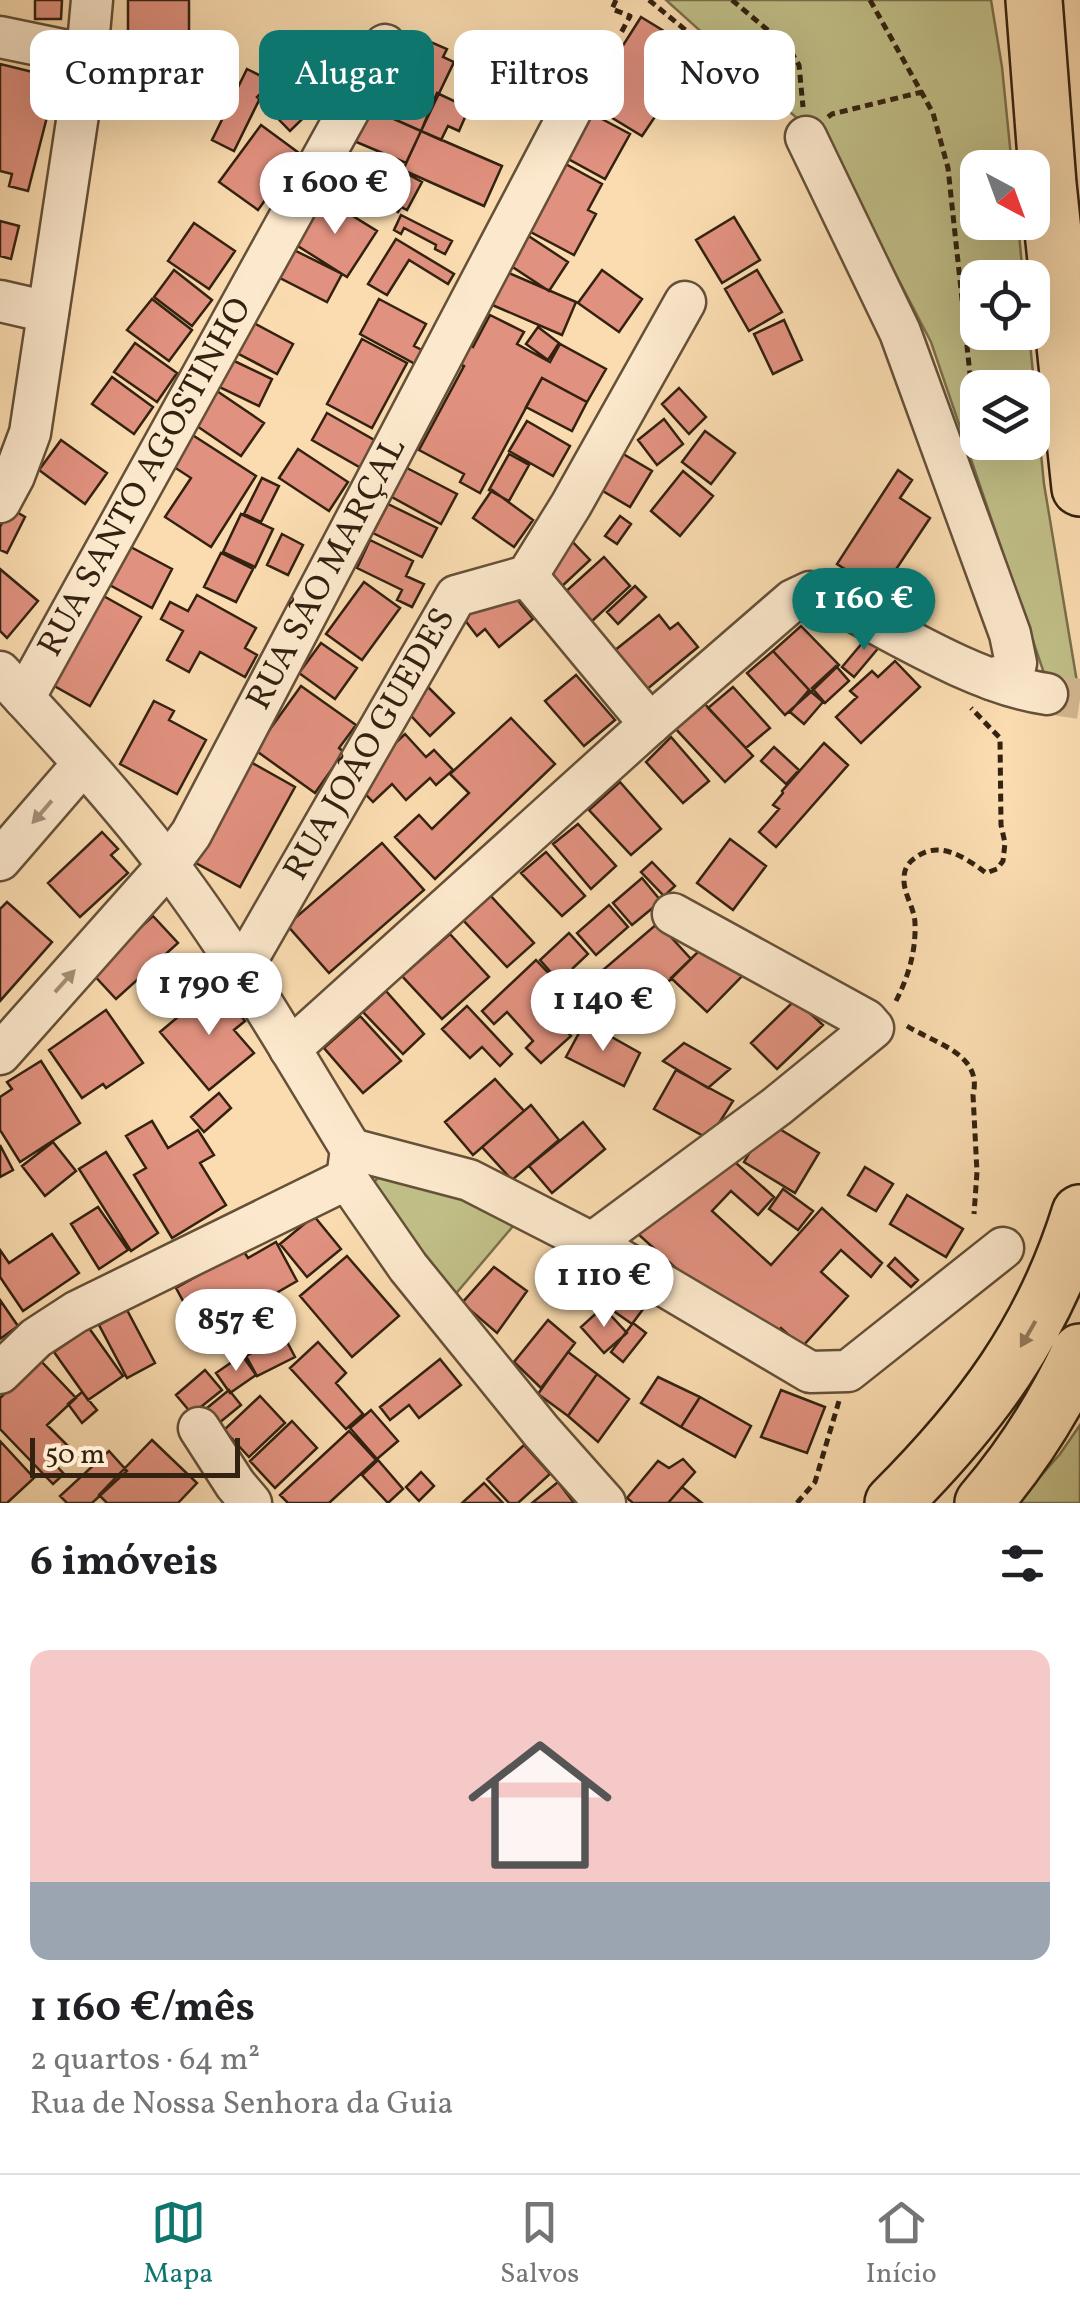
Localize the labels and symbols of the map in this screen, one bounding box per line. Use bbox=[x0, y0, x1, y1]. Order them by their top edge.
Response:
north arrow bbox=[960, 150, 1050, 240]
pin: 1 600 € bbox=[243, 152, 427, 237]
street label: RUA SANTO AGOSTINHO bbox=[27, 289, 265, 666]
street label: RUA SÃO MARÇAL bbox=[236, 430, 419, 719]
pin: 1 160 € bbox=[772, 568, 956, 653]
street label: RUA JOÃO GUEDES bbox=[273, 600, 468, 890]
one-way arrow bbox=[31, 799, 53, 824]
pin: 1 790 € bbox=[117, 953, 301, 1038]
one-way arrow bbox=[53, 969, 76, 993]
pin: 1 140 € bbox=[511, 969, 695, 1054]
pin: 1 110 € bbox=[512, 1245, 696, 1330]
pin: 857 € bbox=[166, 1289, 306, 1374]
one-way arrow bbox=[1020, 1320, 1037, 1349]
scale bar bbox=[30, 1433, 240, 1478]

